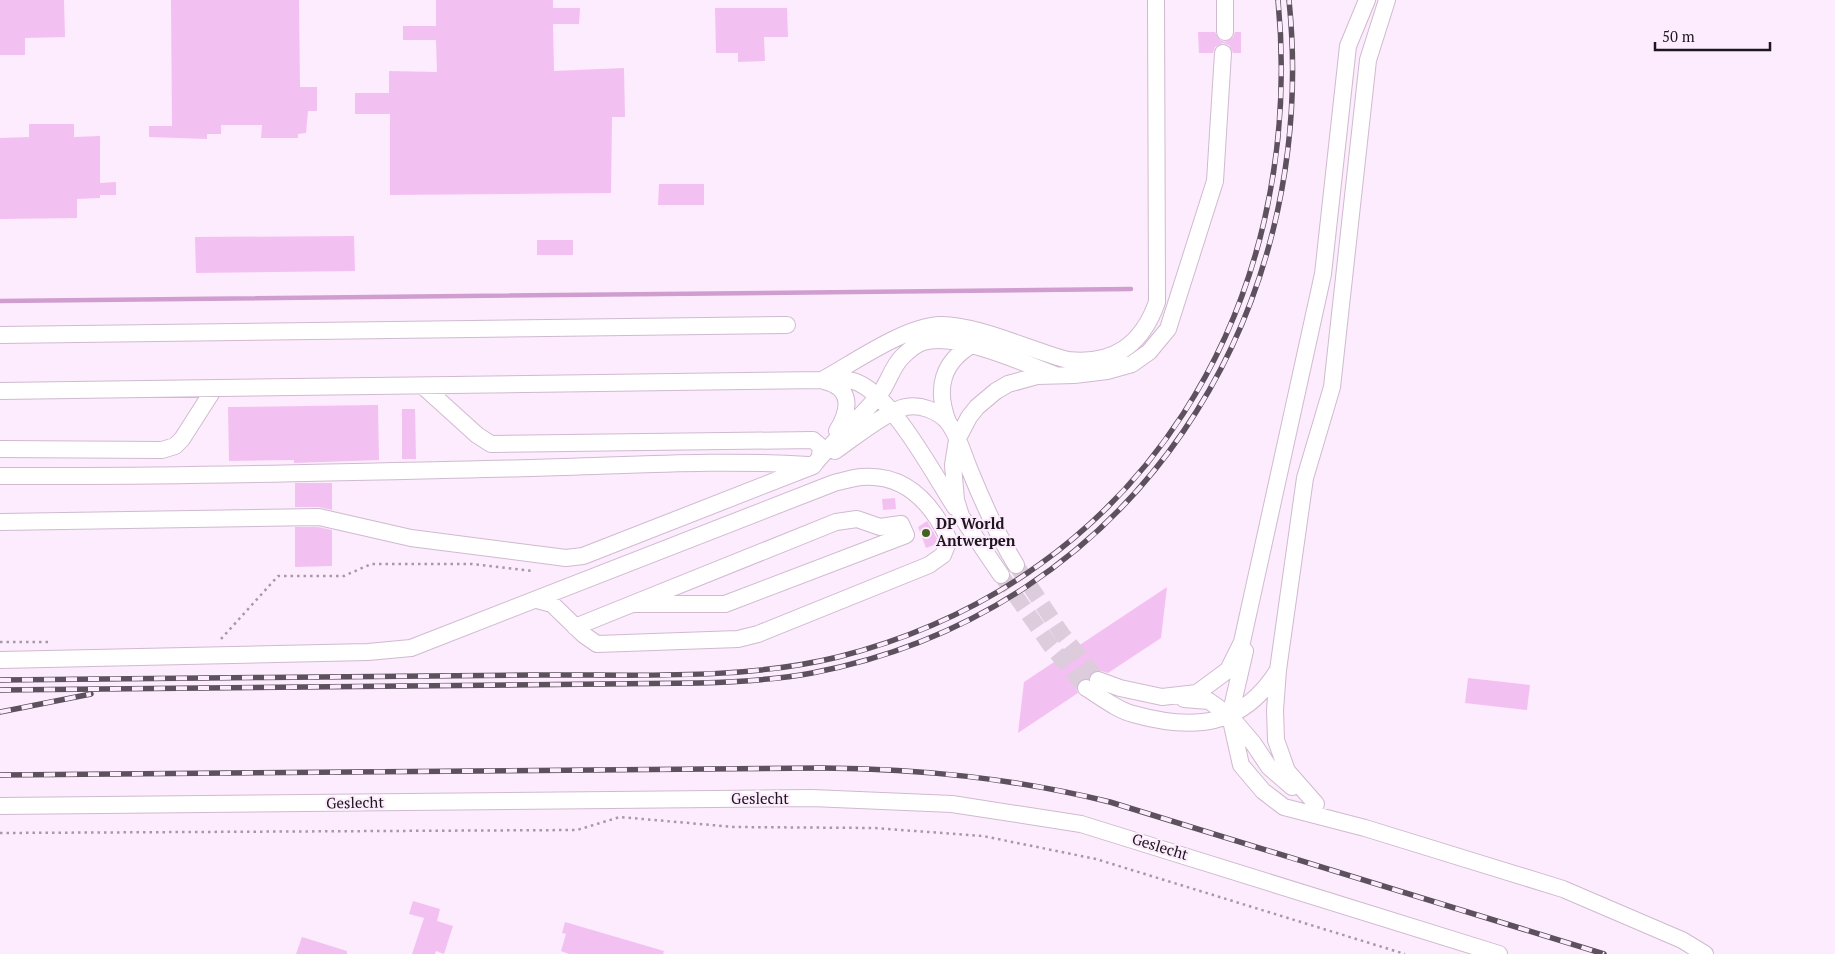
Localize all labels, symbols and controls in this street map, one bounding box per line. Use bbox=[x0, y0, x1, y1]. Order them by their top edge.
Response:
scale bar bbox=[1655, 20, 1770, 52]
text: 50 m bbox=[1662, 26, 1695, 46]
place label: DP World Antwerpen bbox=[936, 513, 1016, 550]
marker: DP World Antwerpen bbox=[920, 527, 932, 539]
street label: Geslecht bbox=[731, 788, 789, 808]
street label: Geslecht bbox=[326, 791, 384, 813]
street label: Geslecht bbox=[1130, 828, 1191, 864]

